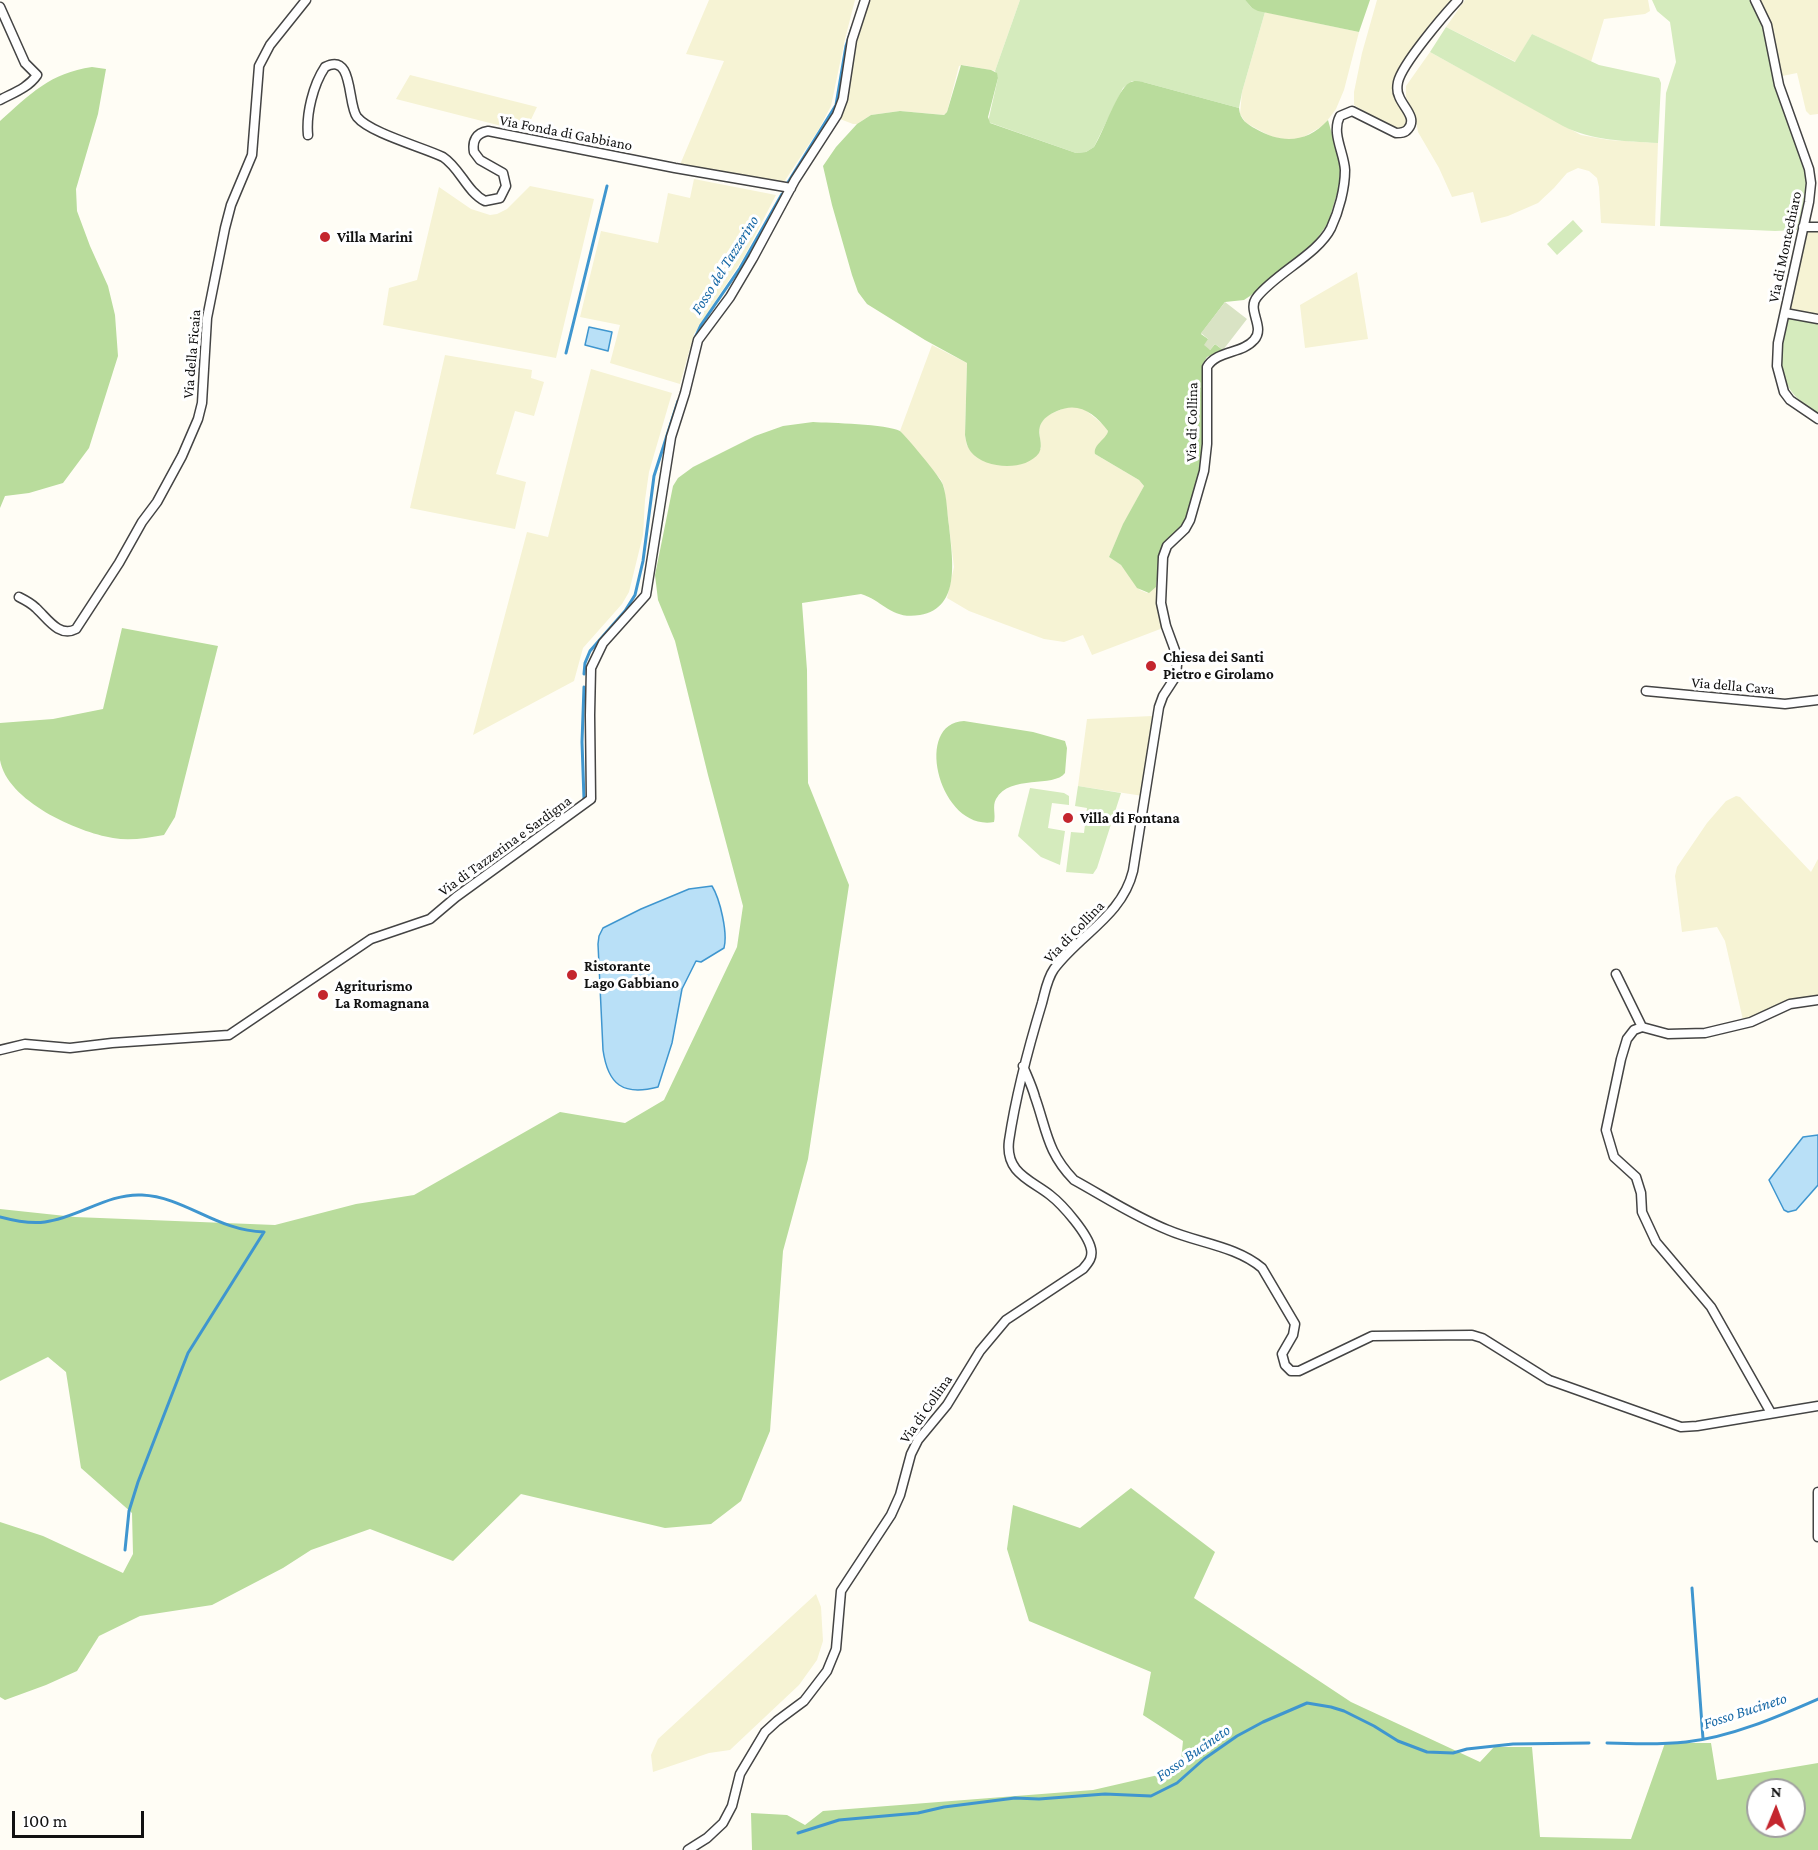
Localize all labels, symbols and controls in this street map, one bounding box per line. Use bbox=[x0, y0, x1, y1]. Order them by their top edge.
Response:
street label: Via Fonda di Gabbiano bbox=[498, 111, 634, 155]
street label: Via di Montechiaro bbox=[1764, 190, 1806, 304]
water label: Fosso del Tazzerino bbox=[687, 212, 763, 318]
place label: Villa Marini bbox=[337, 228, 413, 246]
marker: Villa Marini bbox=[318, 230, 332, 244]
street label: Via della Ficaia bbox=[179, 309, 205, 399]
street label: Via di Collina bbox=[1182, 382, 1202, 462]
place label: Chiesa dei Santi Pietro e Girolamo bbox=[1163, 648, 1274, 683]
marker: Chiesa dei Santi Pietro e Girolamo bbox=[1144, 659, 1158, 673]
street label: Via della Cava bbox=[1691, 673, 1775, 699]
street label: Via di Tazzerina e Sardigna bbox=[435, 792, 575, 900]
place label: Villa di Fontana bbox=[1080, 809, 1180, 827]
marker: Villa di Fontana bbox=[1061, 811, 1075, 825]
street label: Via di Collina bbox=[1040, 897, 1108, 967]
place label: Ristorante Lago Gabbiano bbox=[584, 957, 679, 992]
marker: Ristorante Lago Gabbiano bbox=[565, 968, 579, 982]
place label: Agriturismo La Romagnana bbox=[335, 977, 429, 1012]
marker: Agriturismo La Romagnana bbox=[316, 988, 330, 1002]
street label: Via di Collina bbox=[896, 1371, 956, 1447]
water label: Fosso Bucineto bbox=[1701, 1689, 1789, 1733]
water label: Fosso Bucineto bbox=[1152, 1720, 1234, 1786]
north arrow bbox=[1746, 1778, 1806, 1838]
text: N bbox=[1771, 1783, 1782, 1800]
scale bar bbox=[15, 1799, 147, 1837]
text: 100 m bbox=[23, 1811, 67, 1831]

